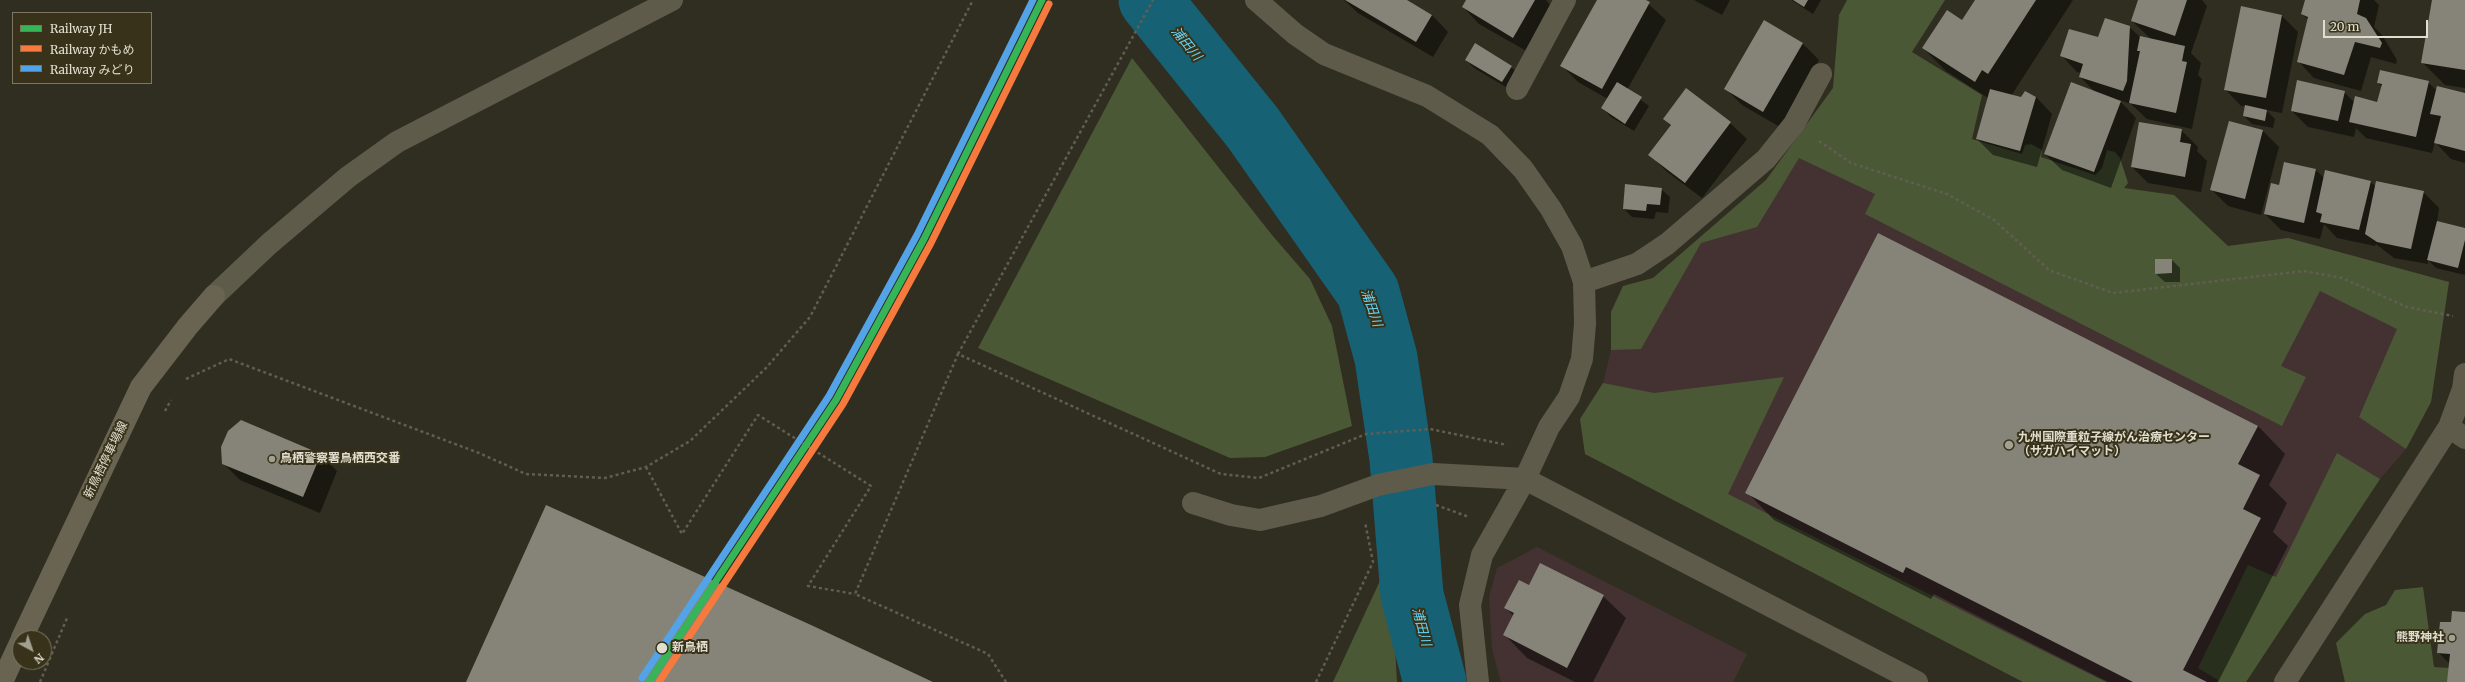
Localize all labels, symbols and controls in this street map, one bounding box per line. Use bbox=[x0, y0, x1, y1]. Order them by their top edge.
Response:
legend bbox=[12, 12, 152, 84]
scale bar bbox=[2325, 12, 2430, 38]
text: 20 m bbox=[2330, 19, 2359, 34]
text: Railway JH bbox=[50, 21, 112, 36]
water label: 浦田川 bbox=[1168, 24, 1204, 64]
text: Railway かもめ bbox=[50, 42, 134, 57]
text: Railway みどり bbox=[50, 62, 134, 77]
water label: 浦田川 bbox=[1357, 287, 1385, 329]
street label: 新鳥栖停車場線 bbox=[81, 419, 131, 501]
place label: 九州国際重粒子線がん治療センター （サガハイマット） bbox=[2018, 431, 2210, 459]
marker: 九州国際重粒子線がん治療センター （サガハイマット） bbox=[2003, 439, 2015, 451]
place label: 鳥栖警察署鳥栖西交番 bbox=[280, 452, 400, 466]
marker: 鳥栖警察署鳥栖西交番 bbox=[267, 454, 277, 464]
water label: 浦田川 bbox=[1408, 606, 1434, 648]
north arrow bbox=[12, 630, 52, 670]
place label: 熊野神社 bbox=[2396, 631, 2444, 645]
marker: 熊野神社 bbox=[2447, 633, 2457, 643]
marker: 新鳥栖 bbox=[655, 641, 669, 655]
place label: 新鳥栖 bbox=[672, 641, 708, 655]
text: N bbox=[31, 650, 47, 667]

